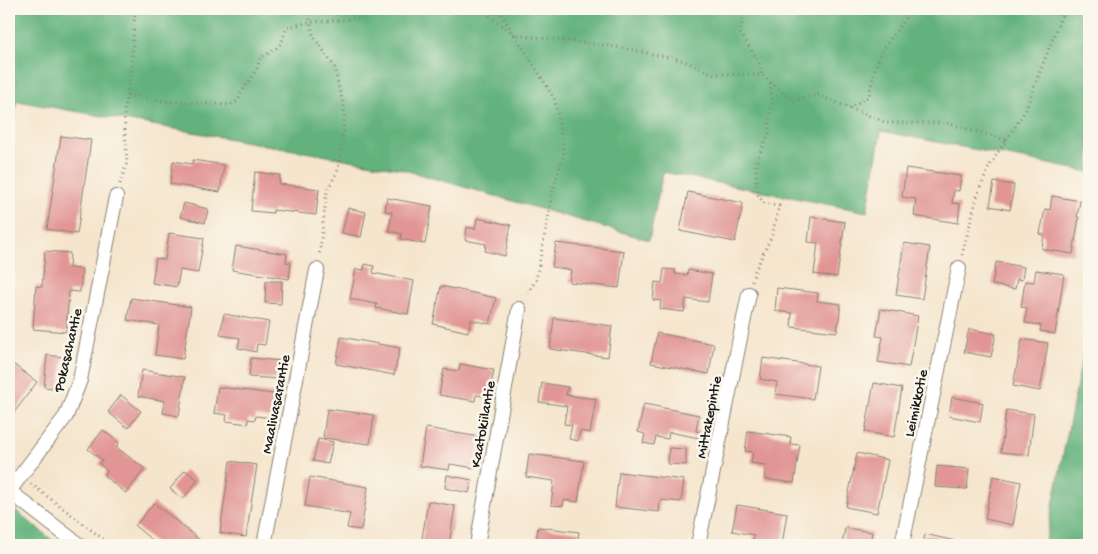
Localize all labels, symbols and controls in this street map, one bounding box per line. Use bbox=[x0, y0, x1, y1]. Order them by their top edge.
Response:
street label: Pokasahantie bbox=[50, 306, 87, 395]
street label: Maalivasarantie bbox=[259, 353, 295, 455]
street label: Leimikkotie bbox=[901, 368, 933, 439]
street label: Mittakepintie bbox=[693, 374, 727, 460]
street label: Kaatokiilantie bbox=[467, 379, 501, 469]

